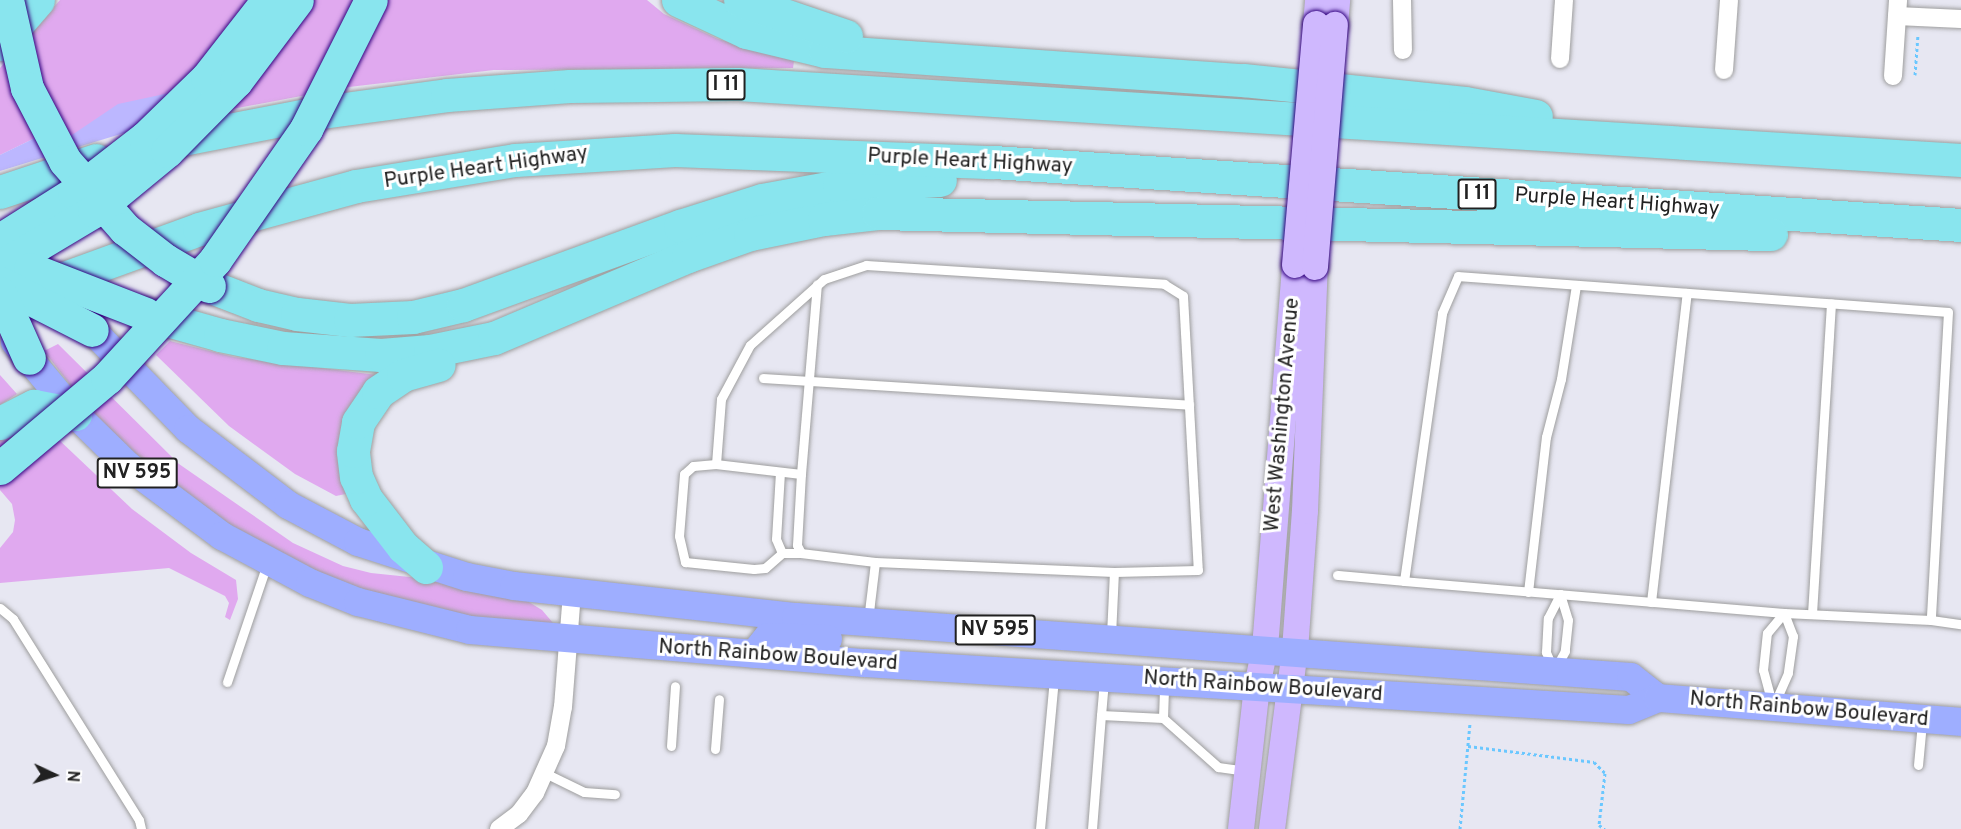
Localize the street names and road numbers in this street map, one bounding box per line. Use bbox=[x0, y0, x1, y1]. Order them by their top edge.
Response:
road number: I 11 bbox=[706, 68, 746, 102]
street label: Purple Heart Highway bbox=[382, 141, 590, 195]
street label: Purple Heart Highway bbox=[867, 144, 1073, 180]
road number: I 11 bbox=[1458, 177, 1496, 211]
street label: Purple Heart Highway bbox=[1514, 183, 1720, 223]
street label: West Washington Avenue bbox=[1260, 296, 1306, 534]
road number: NV 595 bbox=[95, 456, 179, 490]
road number: NV 595 bbox=[953, 613, 1037, 647]
street label: North Rainbow Boulevard bbox=[658, 635, 898, 677]
street label: North Rainbow Boulevard bbox=[1143, 666, 1383, 708]
street label: North Rainbow Boulevard bbox=[1688, 687, 1930, 733]

